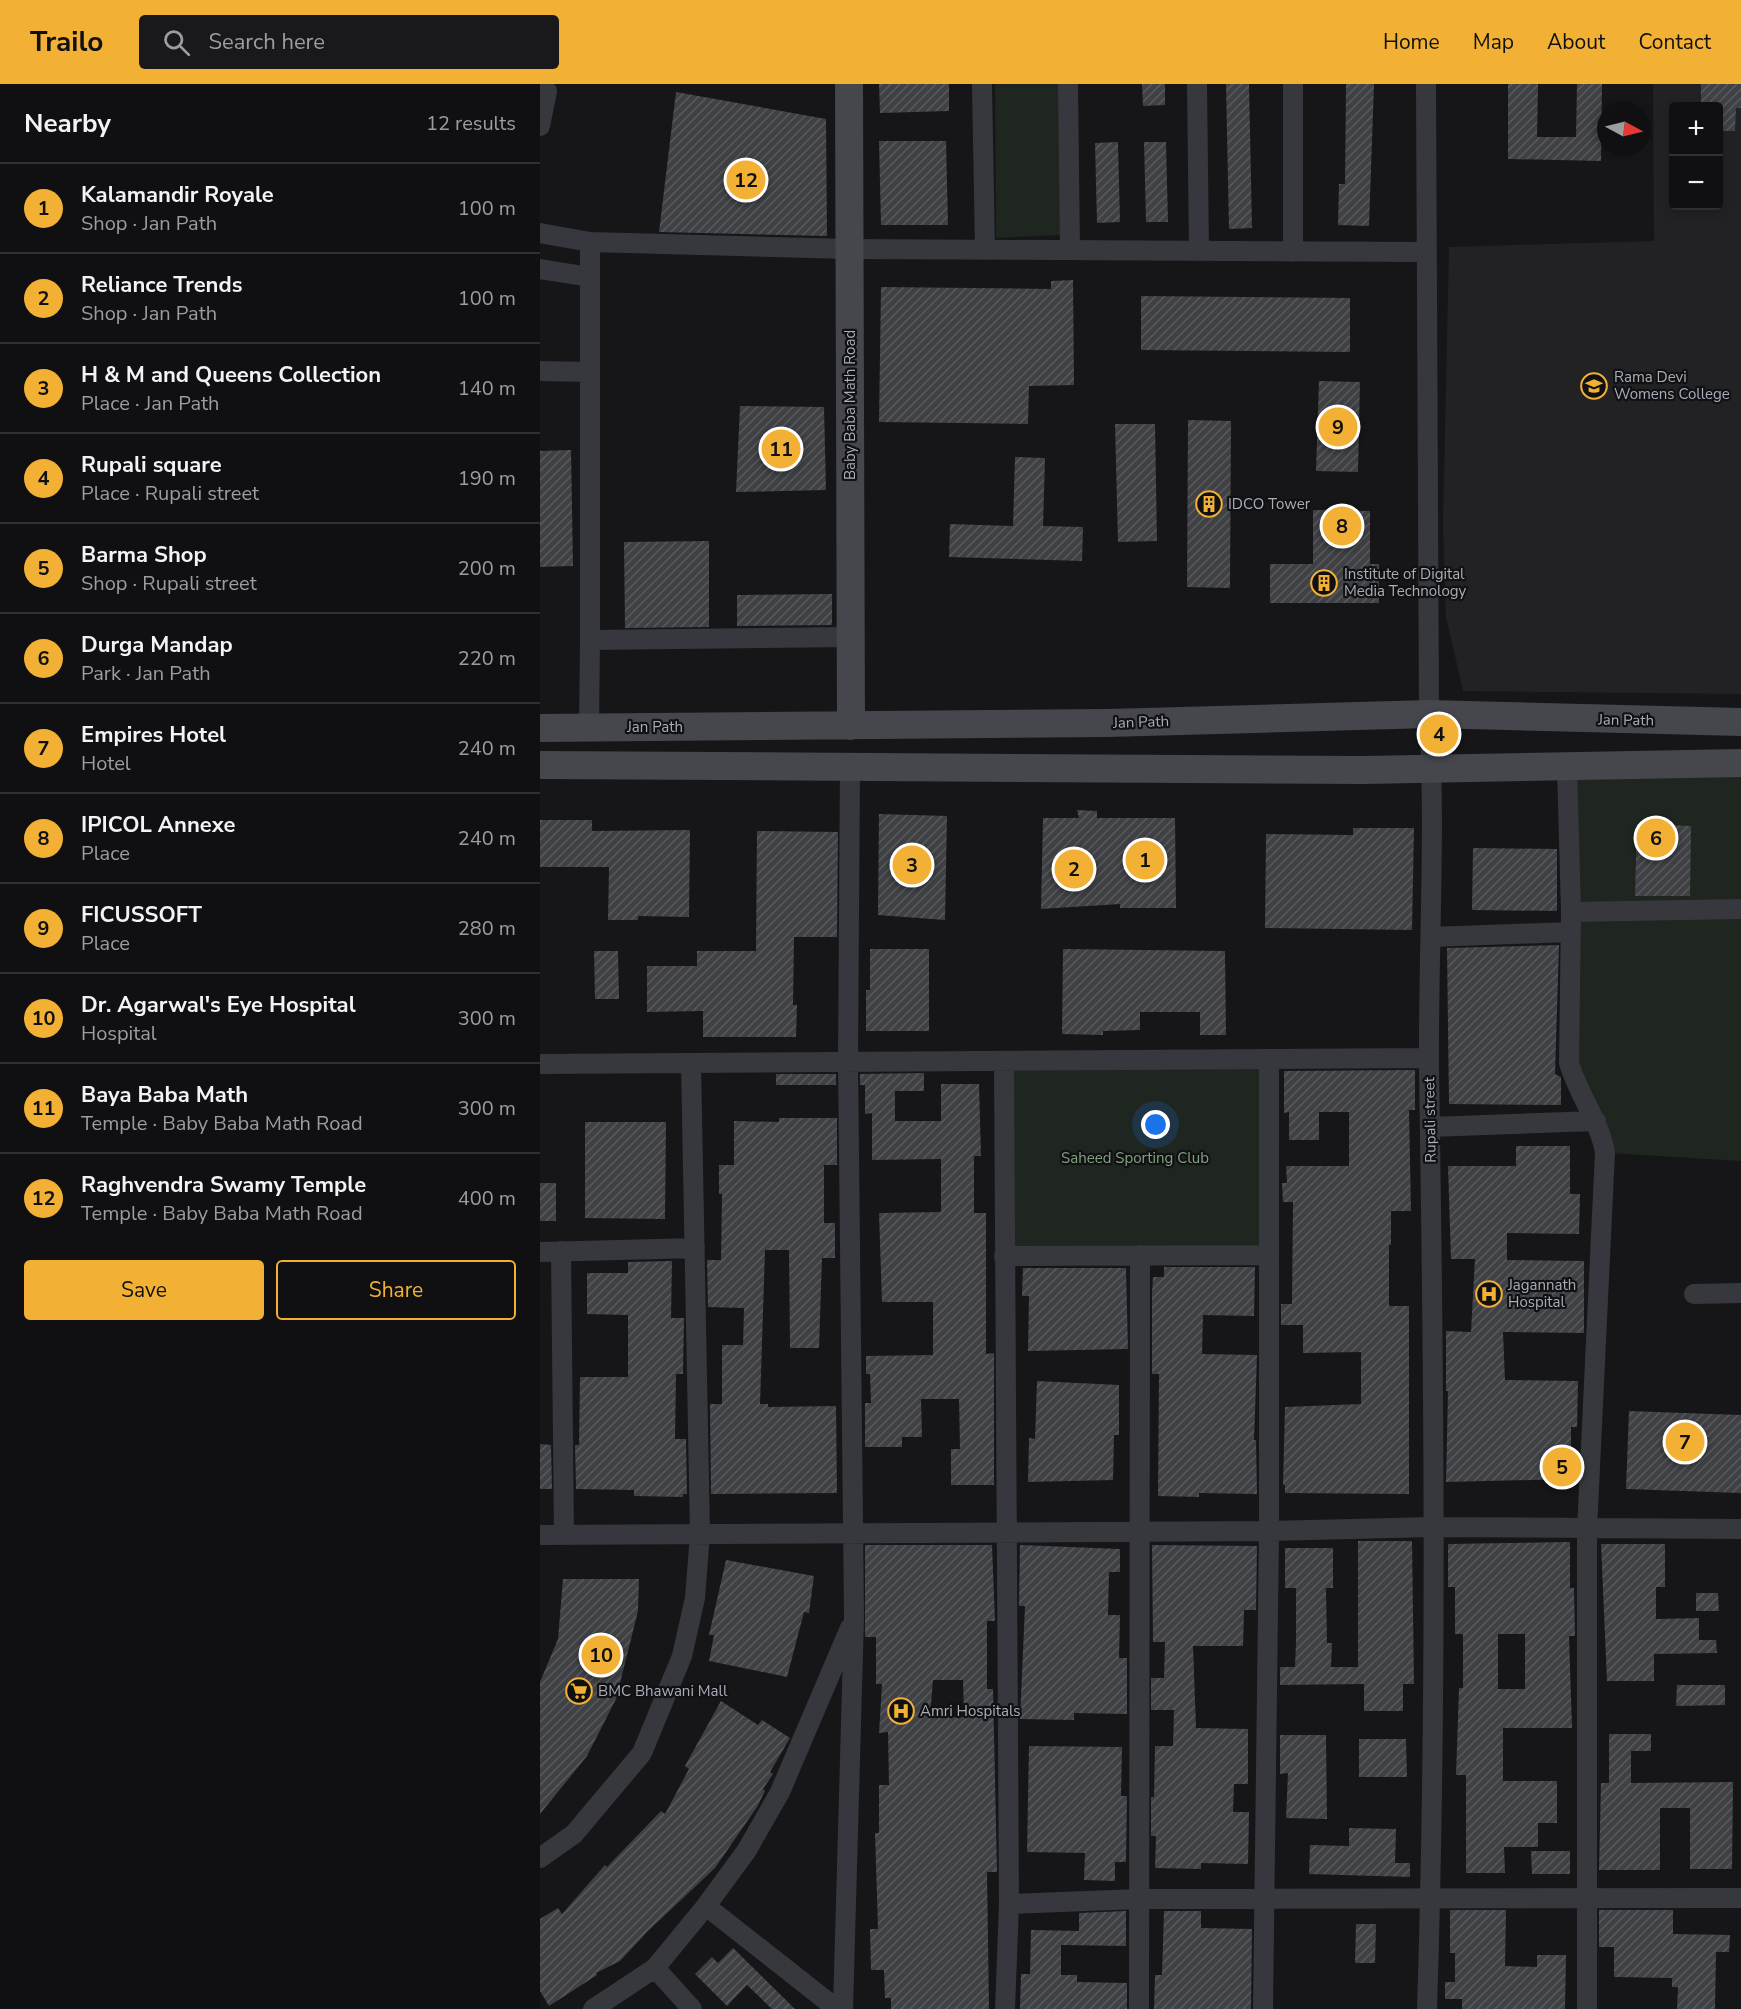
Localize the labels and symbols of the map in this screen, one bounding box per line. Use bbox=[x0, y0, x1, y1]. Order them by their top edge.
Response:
north arrow bbox=[1597, 102, 1651, 156]
pin: 12 bbox=[726, 158, 766, 202]
street label: Baby Baba Math Road bbox=[840, 330, 860, 480]
place label: Rama Devi Womens College bbox=[1614, 367, 1730, 404]
school or university icon: Rama Devi Womens College bbox=[1579, 371, 1609, 401]
pin: 9 bbox=[1318, 404, 1358, 450]
pin: 11 bbox=[762, 426, 800, 472]
building icon: IDCO Tower bbox=[1194, 489, 1224, 519]
place label: IDCO Tower bbox=[1228, 494, 1311, 514]
pin: 8 bbox=[1322, 504, 1362, 548]
place label: Institute of Digital Media Technology bbox=[1344, 564, 1467, 601]
building icon: Institute of Digital Media Technology bbox=[1309, 568, 1339, 598]
street label: Jan Path bbox=[1597, 709, 1654, 730]
street label: Jan Path bbox=[1112, 711, 1169, 733]
pin: 4 bbox=[1420, 712, 1458, 756]
street label: Jan Path bbox=[626, 717, 683, 737]
pin: 6 bbox=[1636, 816, 1676, 861]
pin: 1 bbox=[1126, 838, 1164, 882]
pin: 3 bbox=[892, 842, 932, 888]
pin: 2 bbox=[1054, 846, 1094, 892]
street label: Rupali street bbox=[1419, 1076, 1441, 1163]
your location bbox=[1141, 1110, 1170, 1139]
park label: Saheed Sporting Club bbox=[1061, 1148, 1209, 1168]
place label: Jagannath Hospital bbox=[1507, 1275, 1576, 1312]
hospital icon: Jagannath Hospital bbox=[1474, 1279, 1504, 1309]
pin: 7 bbox=[1666, 1420, 1704, 1464]
pin: 5 bbox=[1542, 1444, 1582, 1490]
pin: 10 bbox=[582, 1632, 620, 1678]
supermarket icon: BMC Bhawani Mall bbox=[564, 1676, 594, 1706]
place label: BMC Bhawani Mall bbox=[598, 1681, 728, 1701]
hospital icon: Amri Hospitals bbox=[886, 1696, 916, 1726]
place label: Amri Hospitals bbox=[920, 1701, 1020, 1721]

